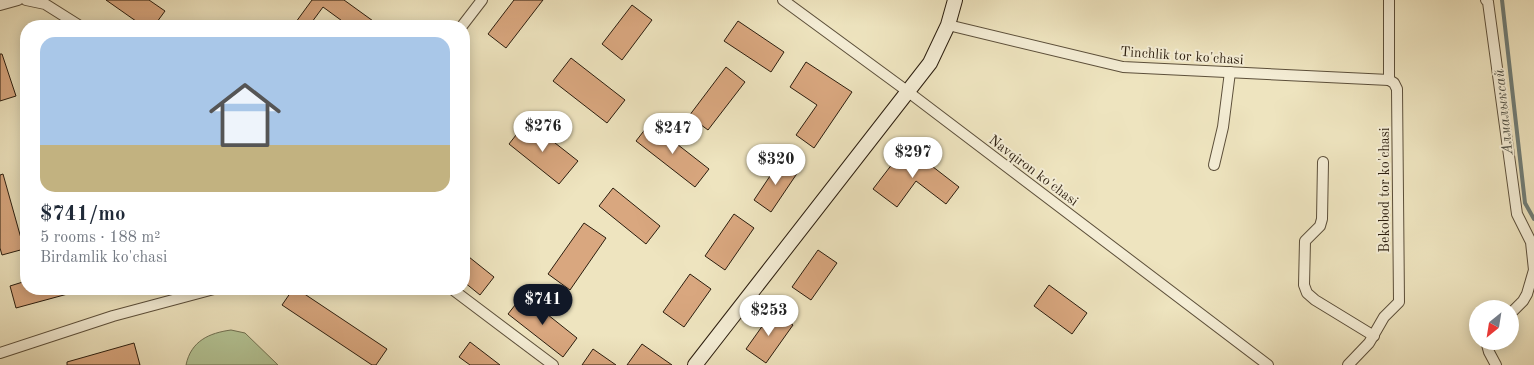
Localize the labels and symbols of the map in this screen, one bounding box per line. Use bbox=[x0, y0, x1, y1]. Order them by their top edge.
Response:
street label: Tinchlik tor ko'chasi bbox=[1120, 45, 1244, 67]
water label: Алмалыксай bbox=[1492, 68, 1517, 156]
pin: $276 bbox=[513, 110, 573, 153]
pin: $247 bbox=[643, 112, 703, 155]
street label: Bekobod tor ko'chasi bbox=[1378, 127, 1392, 253]
street label: Navqiron ko'chasi bbox=[986, 133, 1081, 209]
pin: $297 bbox=[883, 136, 943, 179]
pin: $320 bbox=[746, 144, 806, 186]
pin: $741 bbox=[513, 284, 573, 326]
pin: $253 bbox=[739, 294, 799, 337]
north arrow bbox=[1469, 300, 1519, 350]

